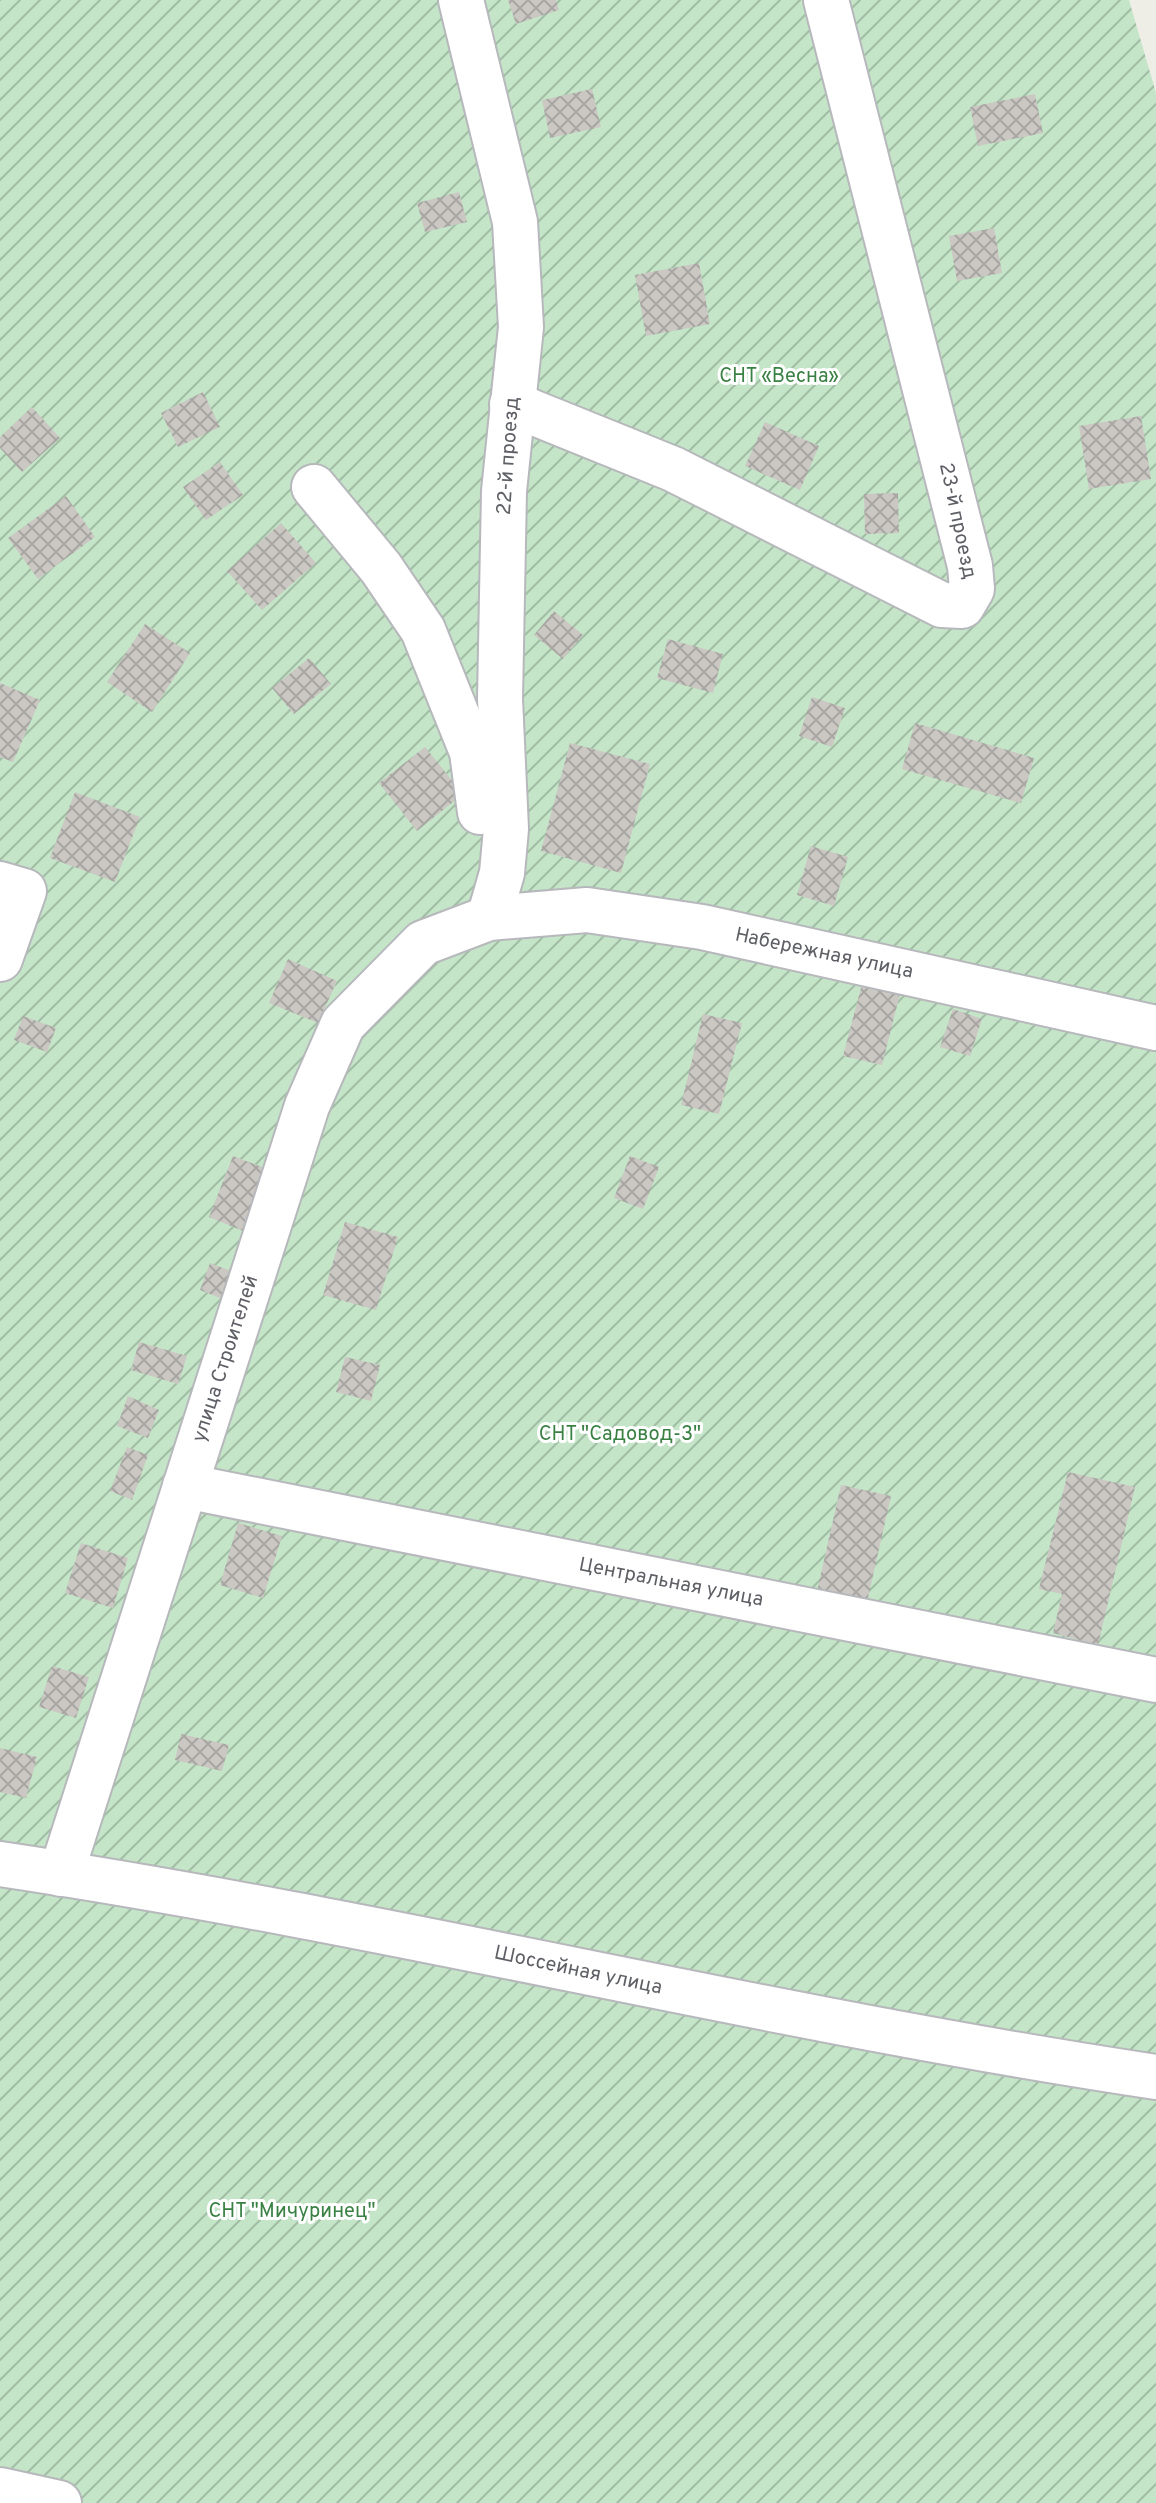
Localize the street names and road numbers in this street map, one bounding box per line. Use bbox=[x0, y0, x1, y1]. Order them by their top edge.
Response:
street label: 22-й проезд bbox=[492, 396, 526, 516]
street label: 23-й проезд bbox=[932, 461, 982, 581]
street label: Набережная улица bbox=[733, 922, 915, 986]
street label: улица Строителей bbox=[187, 1272, 265, 1446]
street label: Центральная улица bbox=[576, 1552, 766, 1614]
street label: Шоссейная улица bbox=[492, 1940, 664, 2002]

